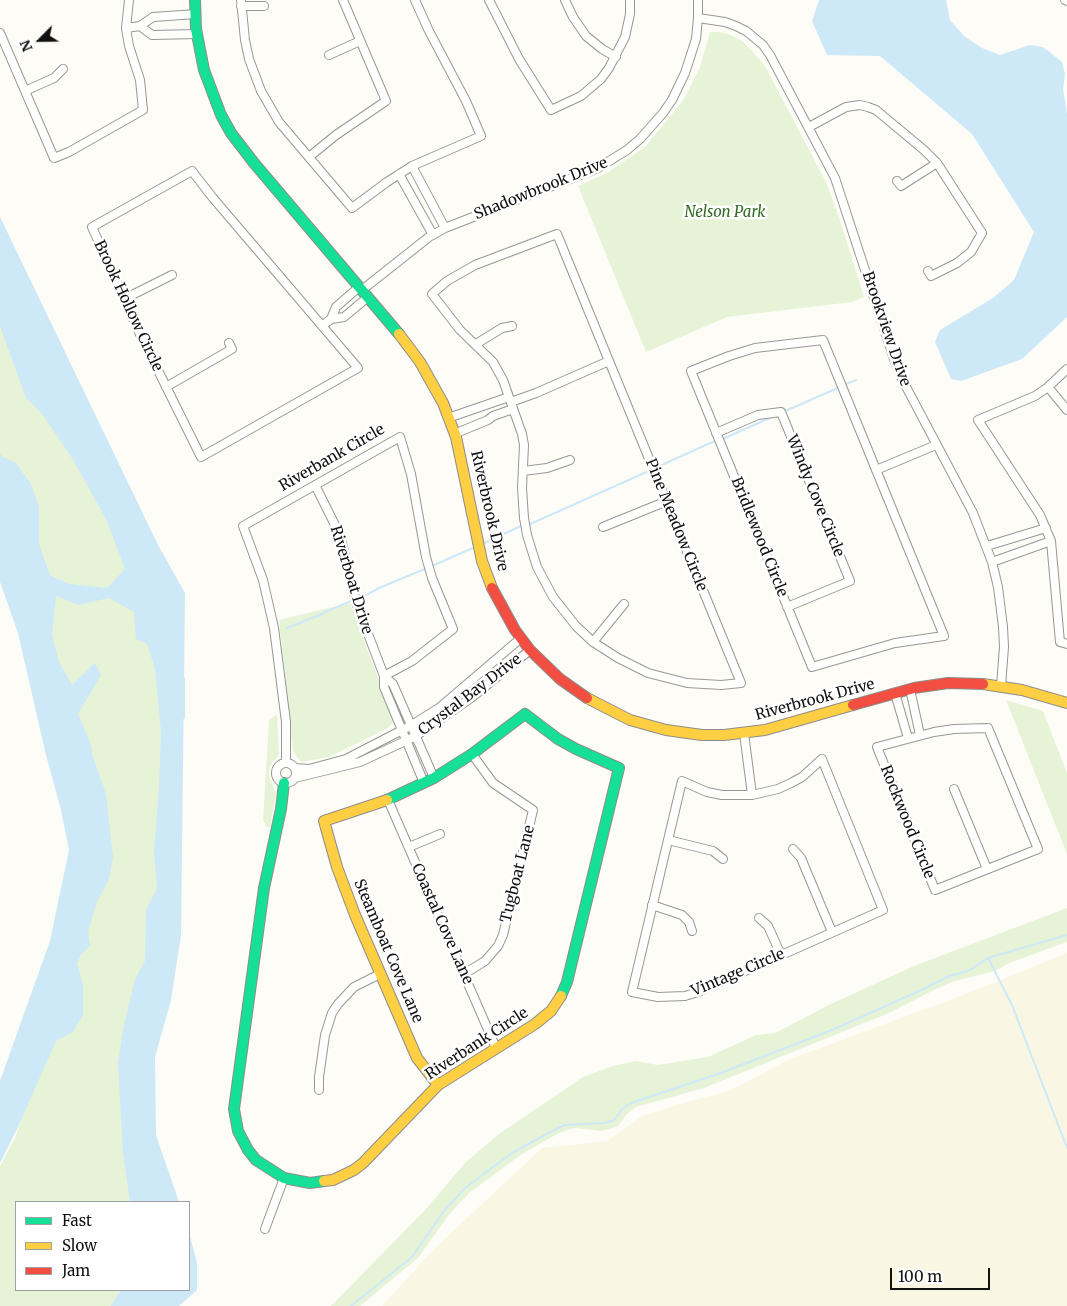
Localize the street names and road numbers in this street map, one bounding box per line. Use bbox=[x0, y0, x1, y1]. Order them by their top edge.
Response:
street label: Shadowbrook Drive bbox=[472, 154, 610, 224]
street label: Brook Hollow Circle bbox=[90, 238, 166, 374]
street label: Brookview Drive bbox=[858, 269, 914, 389]
street label: Riverbank Circle bbox=[276, 421, 388, 495]
street label: Windy Cove Circle bbox=[782, 432, 848, 560]
street label: Riverbrook Drive bbox=[466, 449, 512, 573]
street label: Pine Meadow Circle bbox=[641, 456, 711, 594]
street label: Bridlewood Circle bbox=[727, 474, 791, 600]
street label: Riverboat Drive bbox=[326, 524, 376, 636]
street label: Crystal Bay Drive bbox=[415, 650, 525, 740]
street label: Riverbrook Drive bbox=[753, 675, 877, 725]
street label: Rockwood Circle bbox=[876, 763, 938, 881]
street label: Tugboat Lane bbox=[497, 823, 539, 925]
street label: Coastal Cove Lane bbox=[407, 861, 477, 987]
street label: Steamboat Cove Lane bbox=[350, 876, 426, 1026]
street label: Vintage Circle bbox=[689, 945, 787, 1001]
street label: Riverbank Circle bbox=[422, 1004, 532, 1084]

